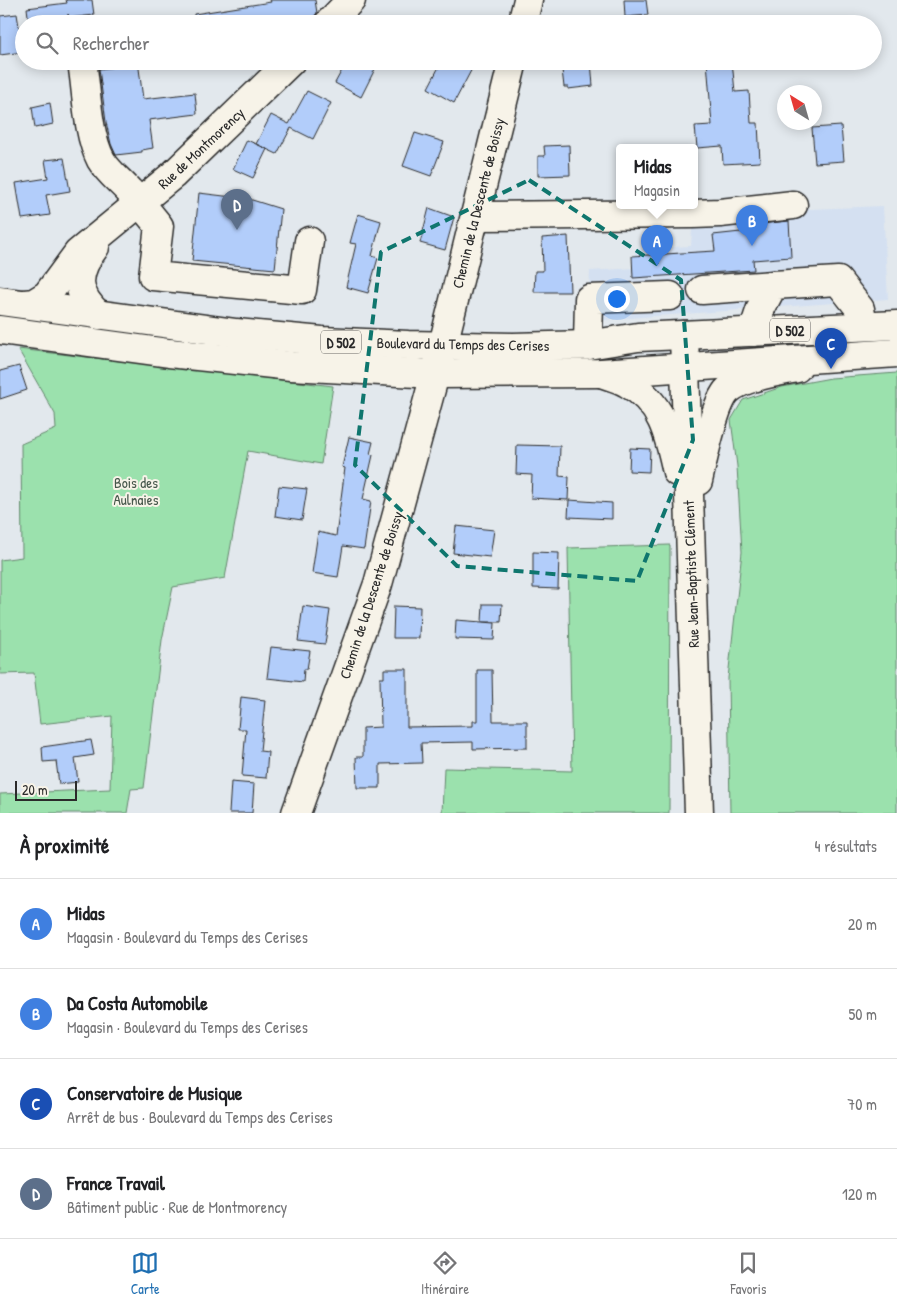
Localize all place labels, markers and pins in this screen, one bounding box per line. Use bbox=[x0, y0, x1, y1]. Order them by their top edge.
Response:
pin: D bbox=[221, 189, 253, 230]
pin: B bbox=[736, 205, 768, 246]
pin: A bbox=[641, 225, 673, 266]
pin: C bbox=[815, 328, 847, 369]

